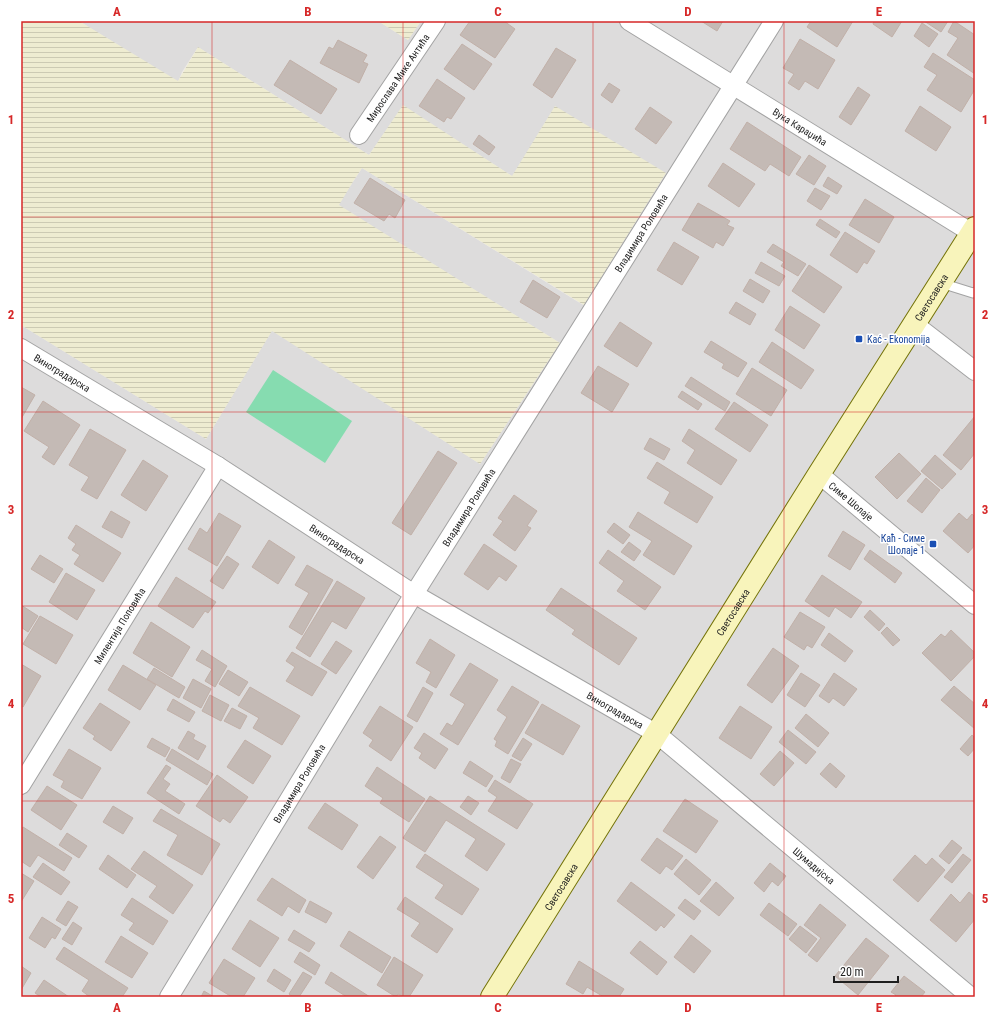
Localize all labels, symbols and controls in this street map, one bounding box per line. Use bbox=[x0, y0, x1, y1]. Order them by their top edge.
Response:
text: A bbox=[113, 4, 121, 19]
text: B bbox=[304, 4, 312, 19]
text: C bbox=[494, 4, 502, 19]
text: D bbox=[684, 4, 692, 19]
text: E bbox=[876, 4, 883, 19]
street label: Мирослава Мике Антића bbox=[364, 32, 432, 124]
street label: Вука Караџића bbox=[771, 106, 829, 148]
text: 1 bbox=[8, 112, 14, 127]
text: 1 bbox=[982, 112, 988, 127]
street label: Владимира Роловића bbox=[613, 192, 670, 274]
street label: Светосавска bbox=[913, 272, 950, 323]
text: 2 bbox=[8, 307, 15, 322]
text: 2 bbox=[982, 307, 989, 322]
marker: Kać - Ekonomija bbox=[854, 334, 864, 344]
place label: Kać - Ekonomija bbox=[867, 334, 930, 345]
street label: Виноградарска bbox=[32, 352, 92, 394]
street label: Владимира Роловића bbox=[440, 466, 498, 549]
street label: Симе Шолаје bbox=[827, 480, 875, 523]
text: 3 bbox=[8, 502, 14, 517]
text: 3 bbox=[982, 502, 988, 517]
street label: Виноградарска bbox=[307, 522, 367, 566]
place label: Каћ - Симе Шолаје 1 bbox=[881, 533, 925, 556]
marker: Каћ - Симе Шолаје 1 bbox=[928, 539, 938, 549]
street label: Милентија Поповића bbox=[92, 586, 147, 666]
street label: Светосавска bbox=[714, 587, 752, 638]
street label: Виноградарска bbox=[585, 690, 645, 731]
text: 4 bbox=[8, 696, 15, 711]
text: 4 bbox=[982, 696, 989, 711]
street label: Владимира Роловића bbox=[271, 742, 327, 825]
street label: Шумадијска bbox=[791, 845, 837, 886]
street label: Светосавска bbox=[543, 861, 580, 912]
text: 5 bbox=[8, 891, 15, 906]
text: 5 bbox=[982, 891, 989, 906]
scale bar bbox=[834, 958, 898, 984]
text: 20 m bbox=[840, 965, 864, 979]
text: A bbox=[113, 1000, 121, 1015]
text: B bbox=[304, 1000, 312, 1015]
text: C bbox=[494, 1000, 502, 1015]
text: D bbox=[684, 1000, 692, 1015]
text: E bbox=[876, 1000, 883, 1015]

